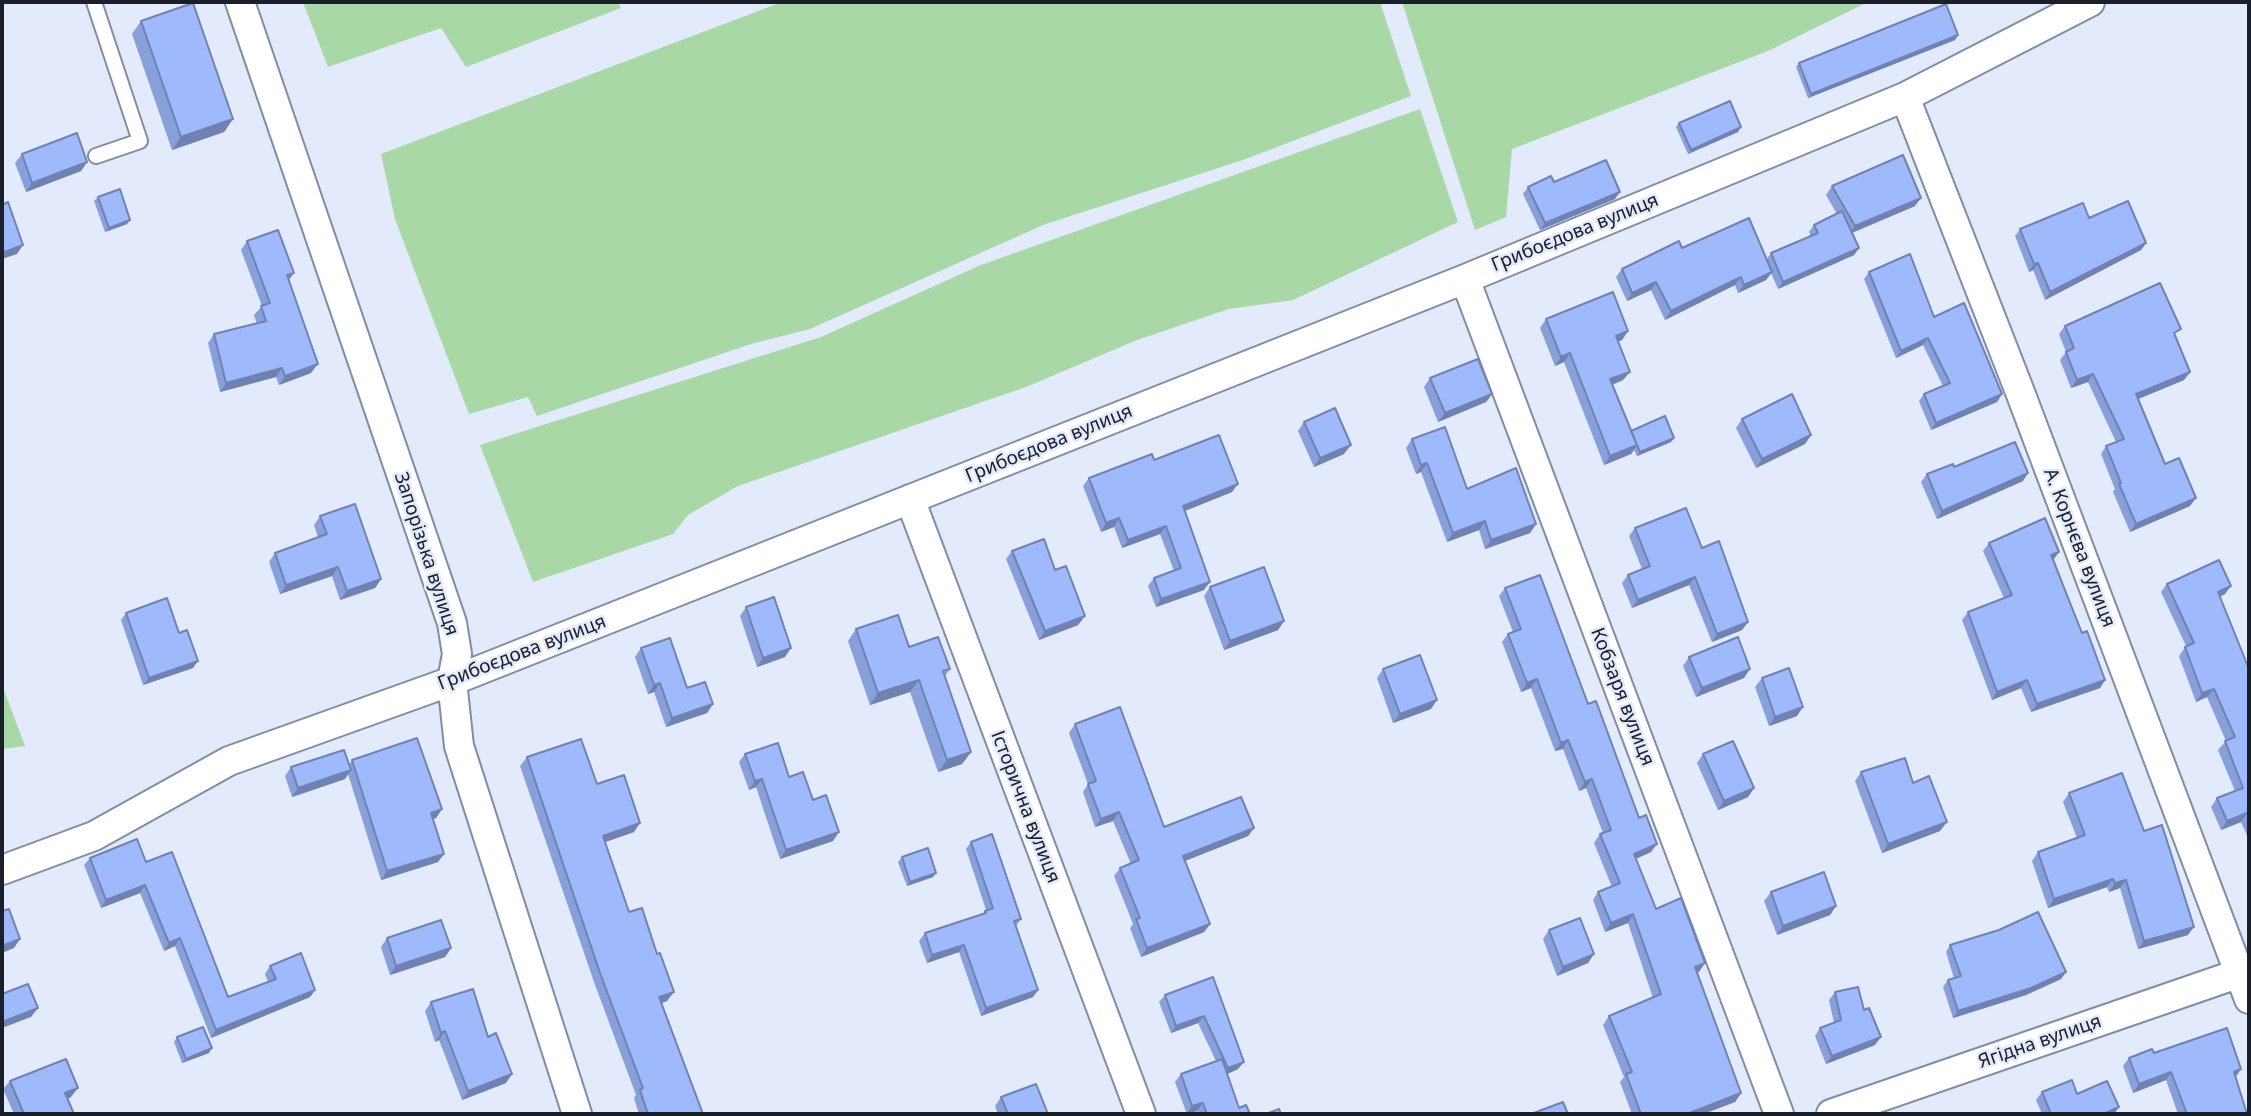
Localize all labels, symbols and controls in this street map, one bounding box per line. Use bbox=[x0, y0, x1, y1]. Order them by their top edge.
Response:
street label: Грибоєдова вулиця bbox=[1488, 189, 1662, 277]
street label: Грибоєдова вулиця bbox=[962, 400, 1136, 488]
street label: А. Корнєва вулиця bbox=[2038, 465, 2120, 631]
street label: Запорізька вулиця bbox=[389, 469, 463, 639]
street label: Грибоєдова вулиця bbox=[435, 610, 609, 696]
street label: Кобзаря вулиця bbox=[1585, 625, 1659, 769]
street label: Історична вулиця bbox=[985, 728, 1065, 886]
street label: Ягідна вулиця bbox=[1975, 1010, 2105, 1074]

